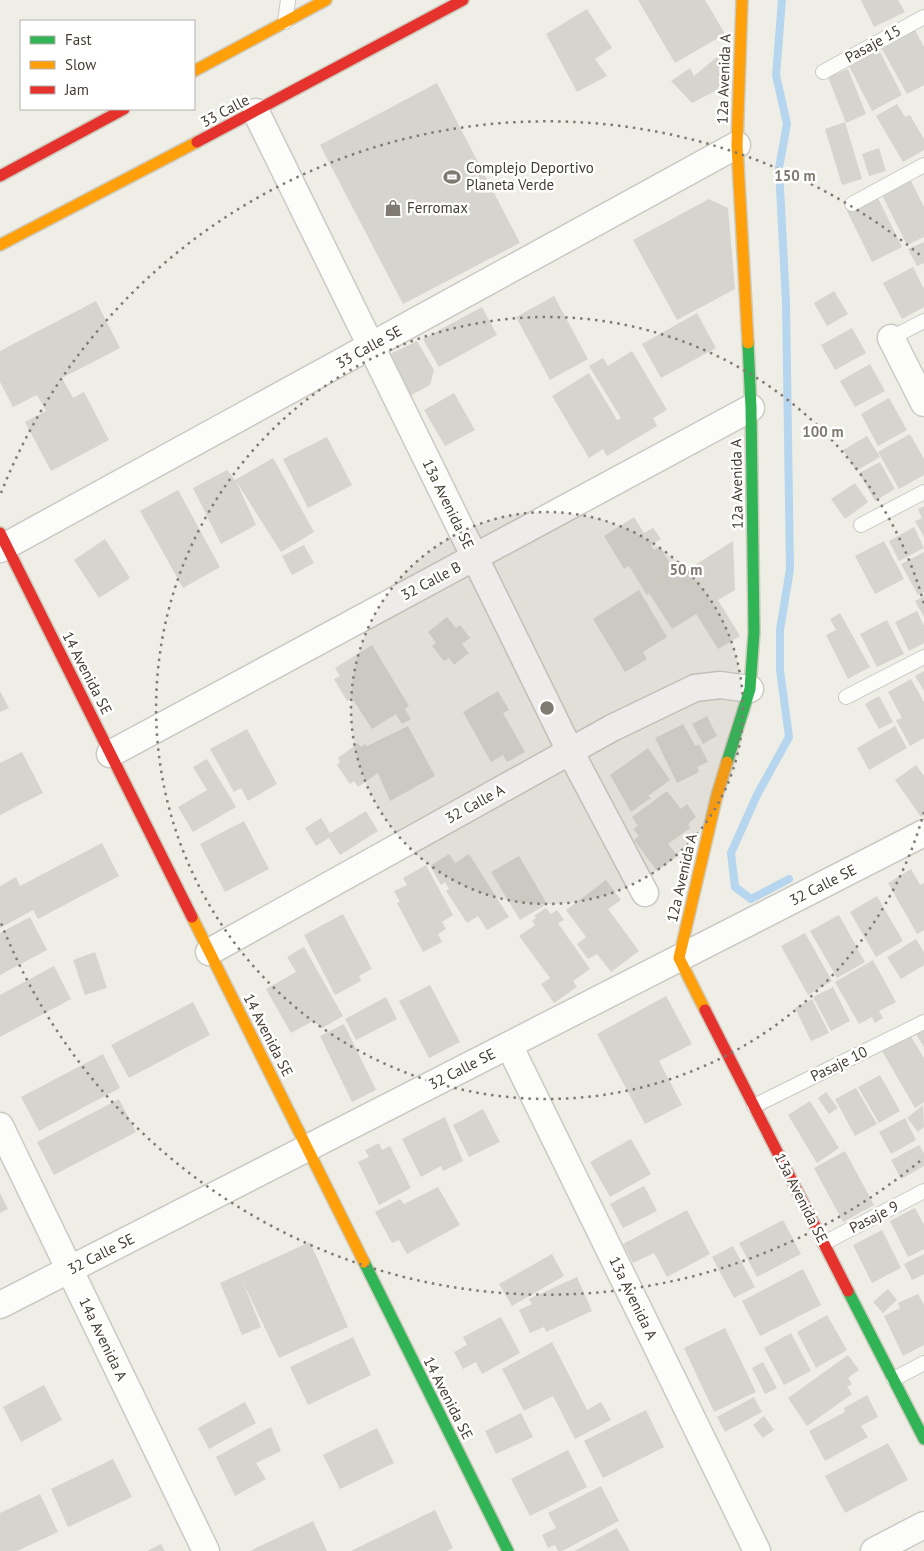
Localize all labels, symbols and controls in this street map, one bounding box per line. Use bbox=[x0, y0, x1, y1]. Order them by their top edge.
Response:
legend bbox=[20, 20, 195, 110]
street label: Pasaje 15 bbox=[841, 20, 904, 67]
text: Fast bbox=[65, 30, 92, 49]
street label: 12a Avenida A bbox=[712, 33, 735, 124]
text: Slow bbox=[65, 55, 96, 74]
text: Jam bbox=[64, 80, 89, 99]
street label: 33 Calle bbox=[197, 90, 252, 131]
place label: Complejo Deportivo Planeta Verde bbox=[466, 158, 594, 194]
text: 150 m bbox=[774, 166, 816, 185]
sports icon: Complejo Deportivo Planeta Verde bbox=[442, 167, 462, 187]
shop icon: Ferromax bbox=[383, 198, 403, 218]
place label: Ferromax bbox=[407, 198, 468, 217]
street label: 33 Calle SE bbox=[332, 321, 405, 372]
text: 100 m bbox=[802, 422, 844, 441]
street label: 12a Avenida A bbox=[726, 438, 747, 529]
street label: 13a Avenida SE bbox=[418, 456, 478, 552]
street label: 32 Calle B bbox=[397, 557, 464, 604]
text: 50 m bbox=[670, 560, 702, 579]
street label: 14 Avenida SE bbox=[58, 628, 116, 717]
centre of rings bbox=[538, 699, 556, 717]
street label: 32 Calle A bbox=[442, 779, 508, 828]
street label: 12a Avenida A bbox=[662, 832, 701, 924]
street label: 32 Calle SE bbox=[786, 860, 859, 909]
street label: 14 Avenida SE bbox=[239, 990, 297, 1079]
street label: Pasaje 10 bbox=[807, 1042, 870, 1085]
street label: 32 Calle SE bbox=[425, 1044, 498, 1093]
street label: 13a Avenida SE bbox=[771, 1150, 832, 1246]
street label: Pasaje 9 bbox=[846, 1196, 902, 1237]
street label: 32 Calle SE bbox=[64, 1229, 137, 1278]
street label: 13a Avenida A bbox=[605, 1253, 662, 1343]
street label: 14a Avenida A bbox=[75, 1294, 132, 1384]
street label: 14 Avenida SE bbox=[419, 1353, 477, 1442]

